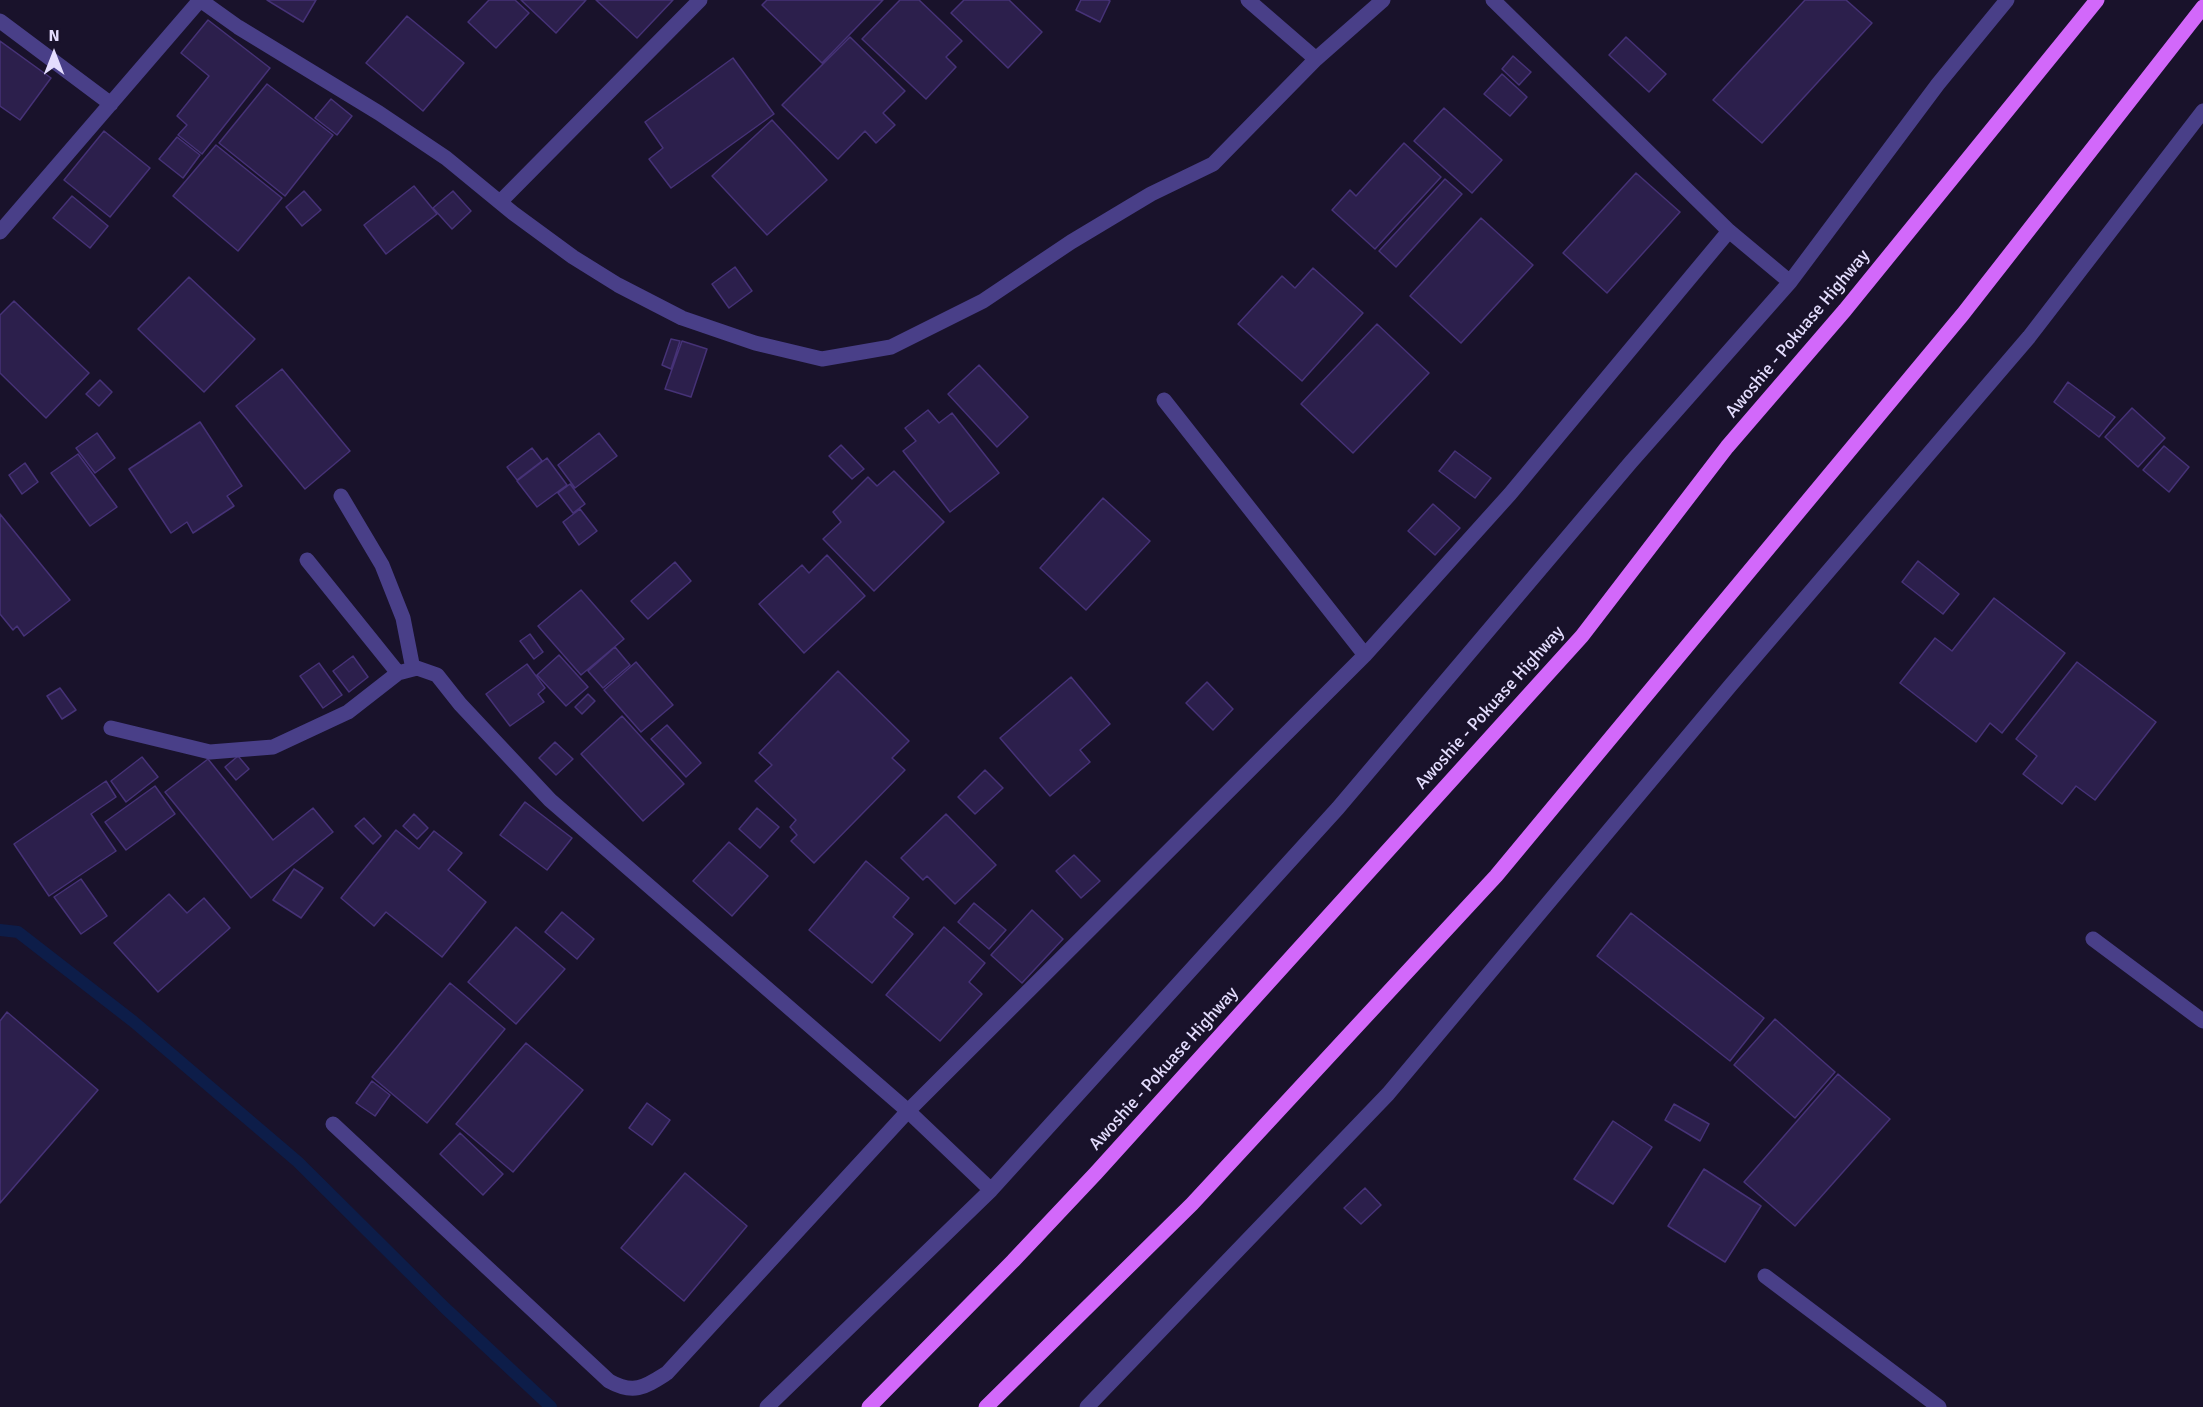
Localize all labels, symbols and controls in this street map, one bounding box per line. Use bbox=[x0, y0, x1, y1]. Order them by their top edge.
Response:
north arrow bbox=[24, 24, 84, 84]
text: N bbox=[48, 26, 60, 46]
street label: Awoshie - Pokuase Highway bbox=[1721, 246, 1875, 422]
street label: Awoshie - Pokuase Highway bbox=[1411, 622, 1569, 794]
street label: Awoshie - Pokuase Highway bbox=[1085, 983, 1243, 1155]

